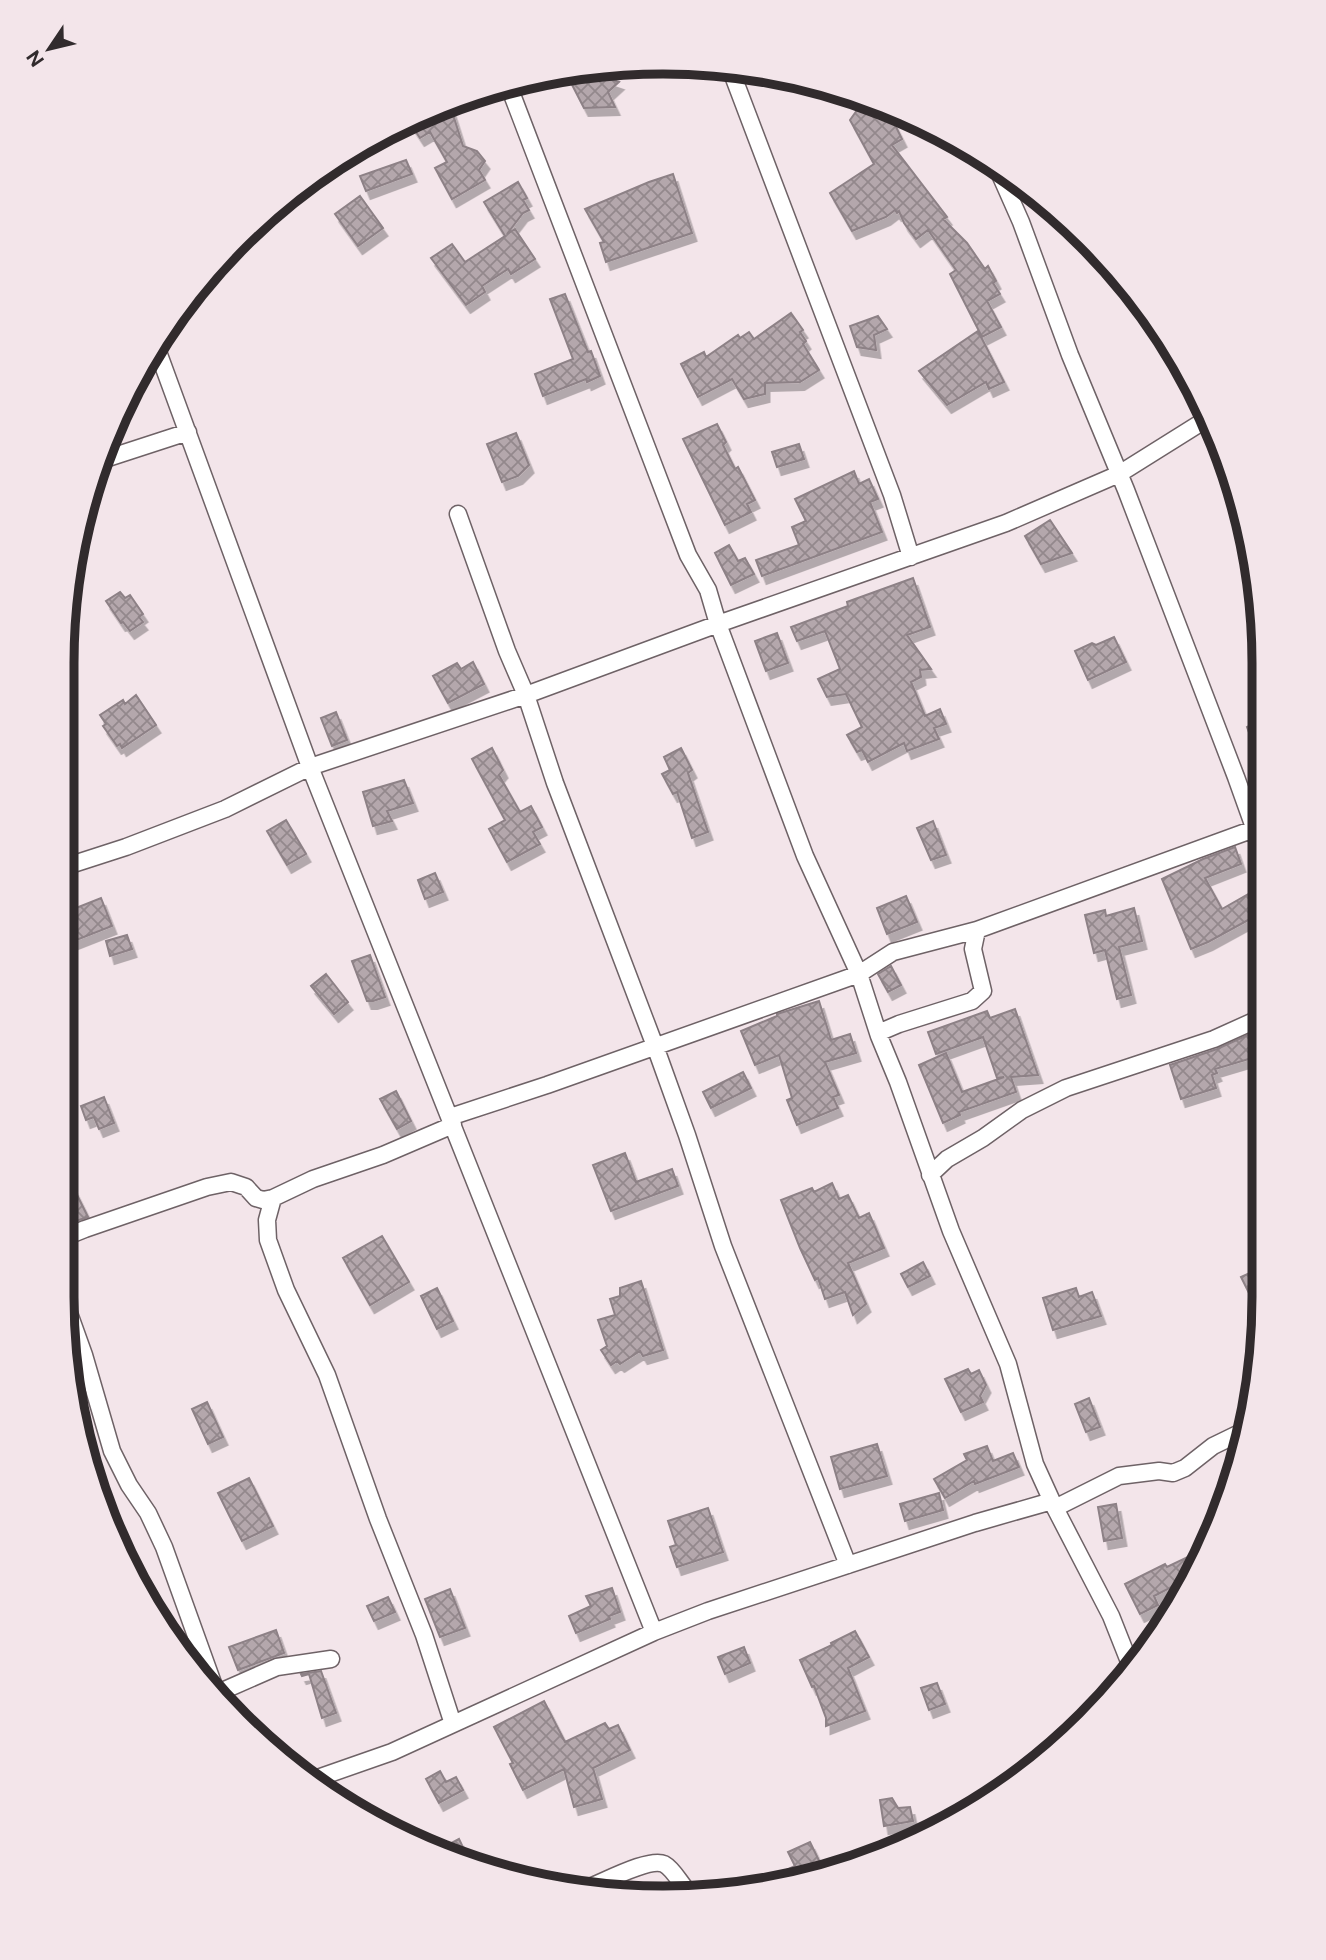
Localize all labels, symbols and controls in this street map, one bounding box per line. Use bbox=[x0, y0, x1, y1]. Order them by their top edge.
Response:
north arrow bbox=[14, 14, 84, 84]
text: N bbox=[22, 46, 48, 71]

